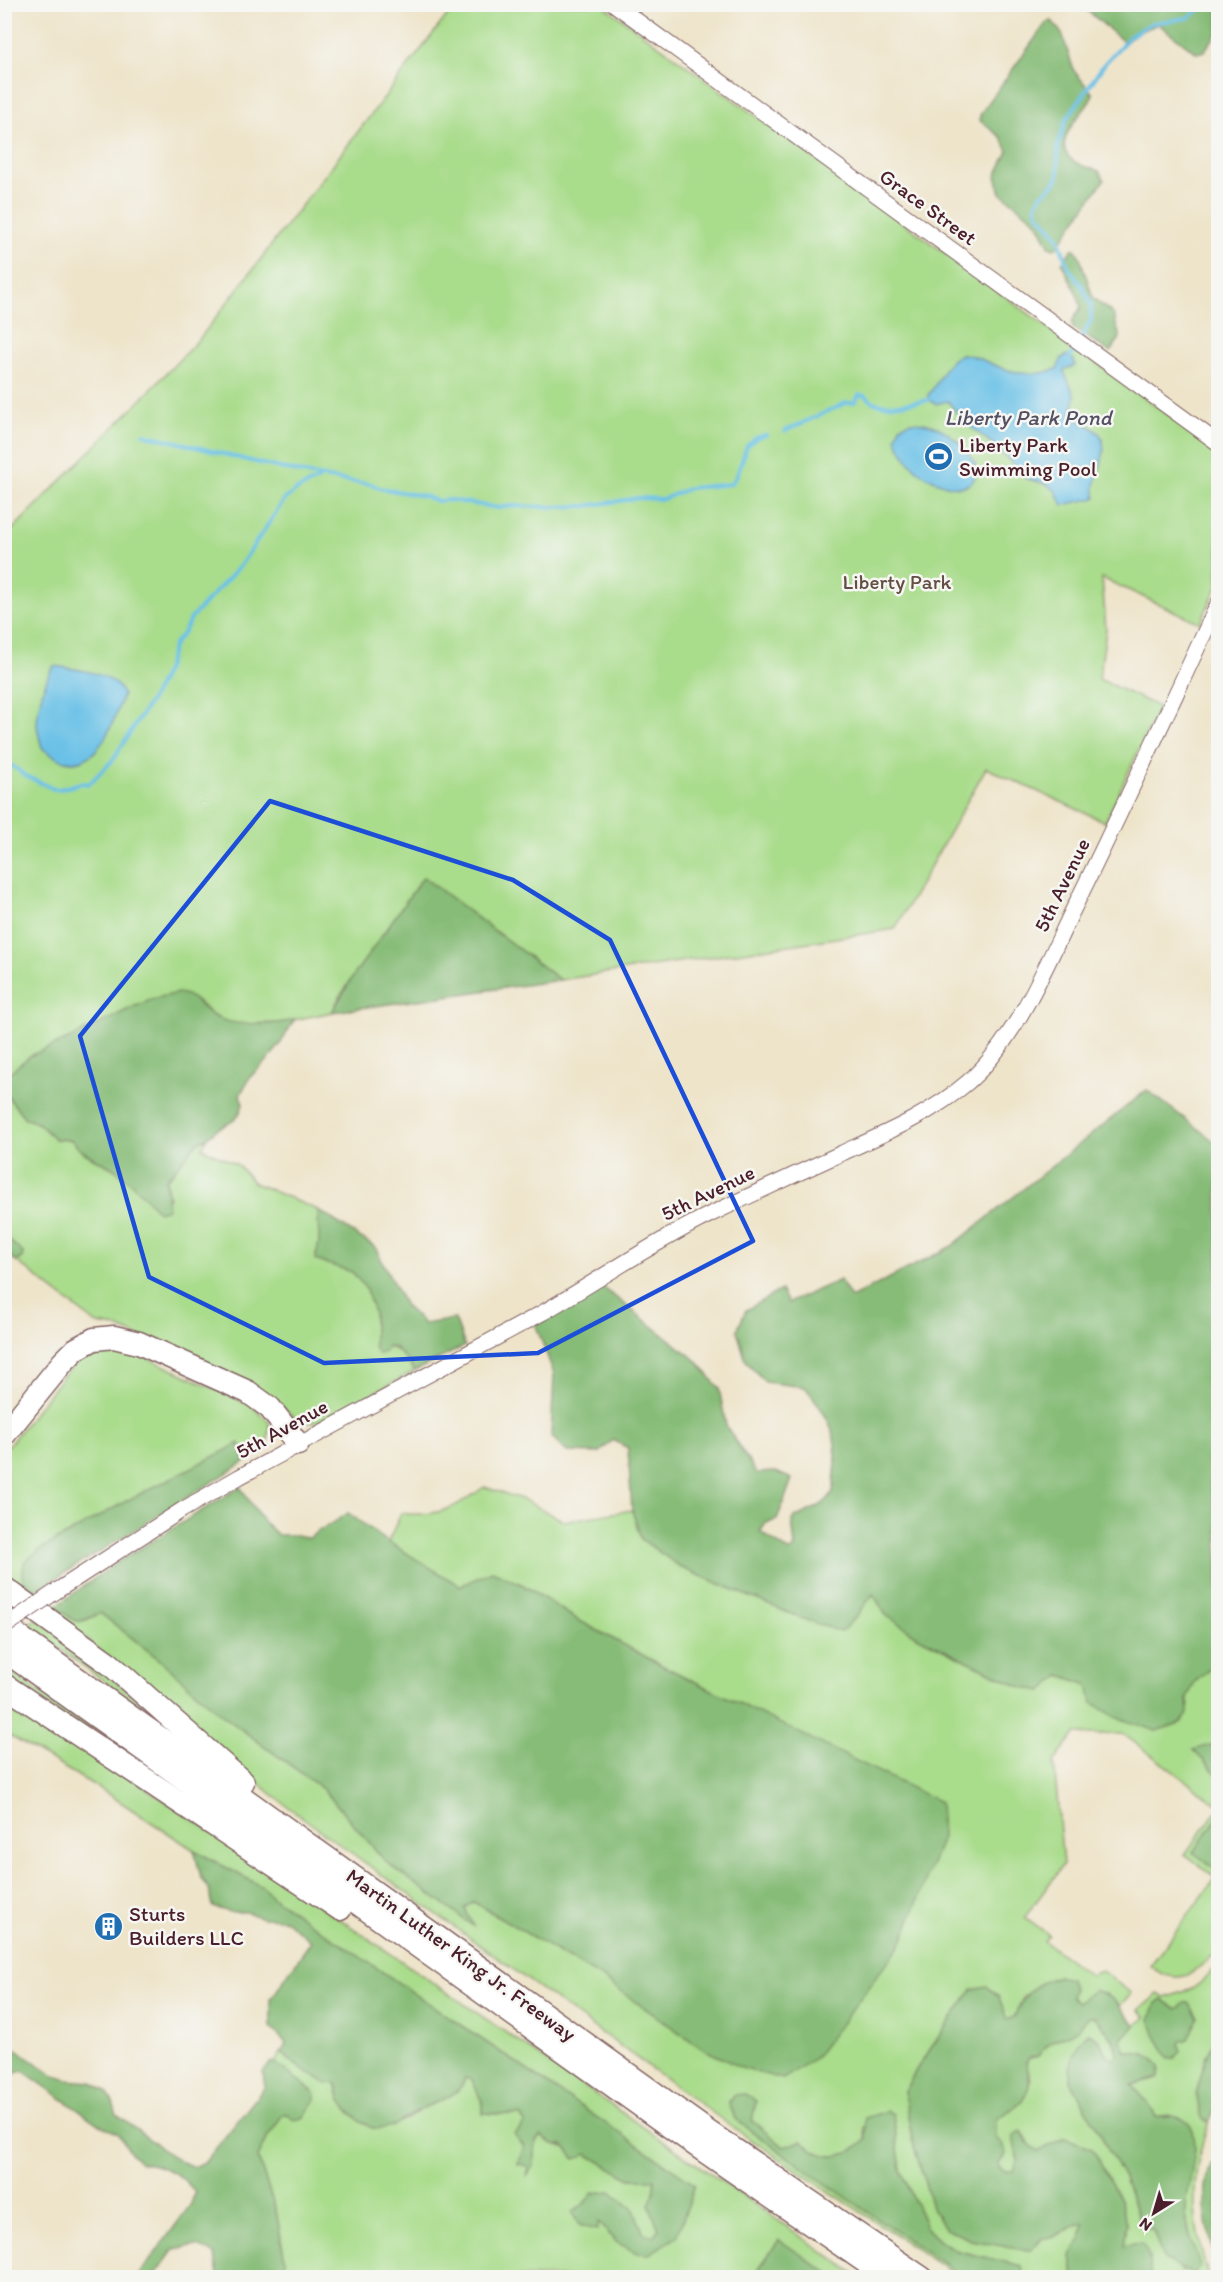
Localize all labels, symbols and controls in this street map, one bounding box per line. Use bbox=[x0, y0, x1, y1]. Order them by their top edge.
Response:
street label: Grace Street bbox=[875, 163, 982, 250]
water label: Liberty Park Pond bbox=[944, 404, 1114, 431]
place label: Liberty Park Swimming Pool bbox=[959, 432, 1097, 481]
sports icon: Liberty Park Swimming Pool bbox=[922, 441, 954, 473]
park label: Liberty Park bbox=[843, 569, 952, 594]
street label: 5th Avenue bbox=[1028, 834, 1095, 936]
street label: 5th Avenue bbox=[657, 1159, 759, 1226]
street label: 5th Avenue bbox=[232, 1393, 332, 1464]
street label: Martin Luther King Jr. Freeway bbox=[342, 1863, 581, 2046]
place label: Sturts Builders LLC bbox=[129, 1901, 244, 1950]
building icon: Sturts Builders LLC bbox=[92, 1910, 124, 1942]
north arrow bbox=[1124, 2183, 1184, 2243]
text: N bbox=[1135, 2214, 1155, 2235]

